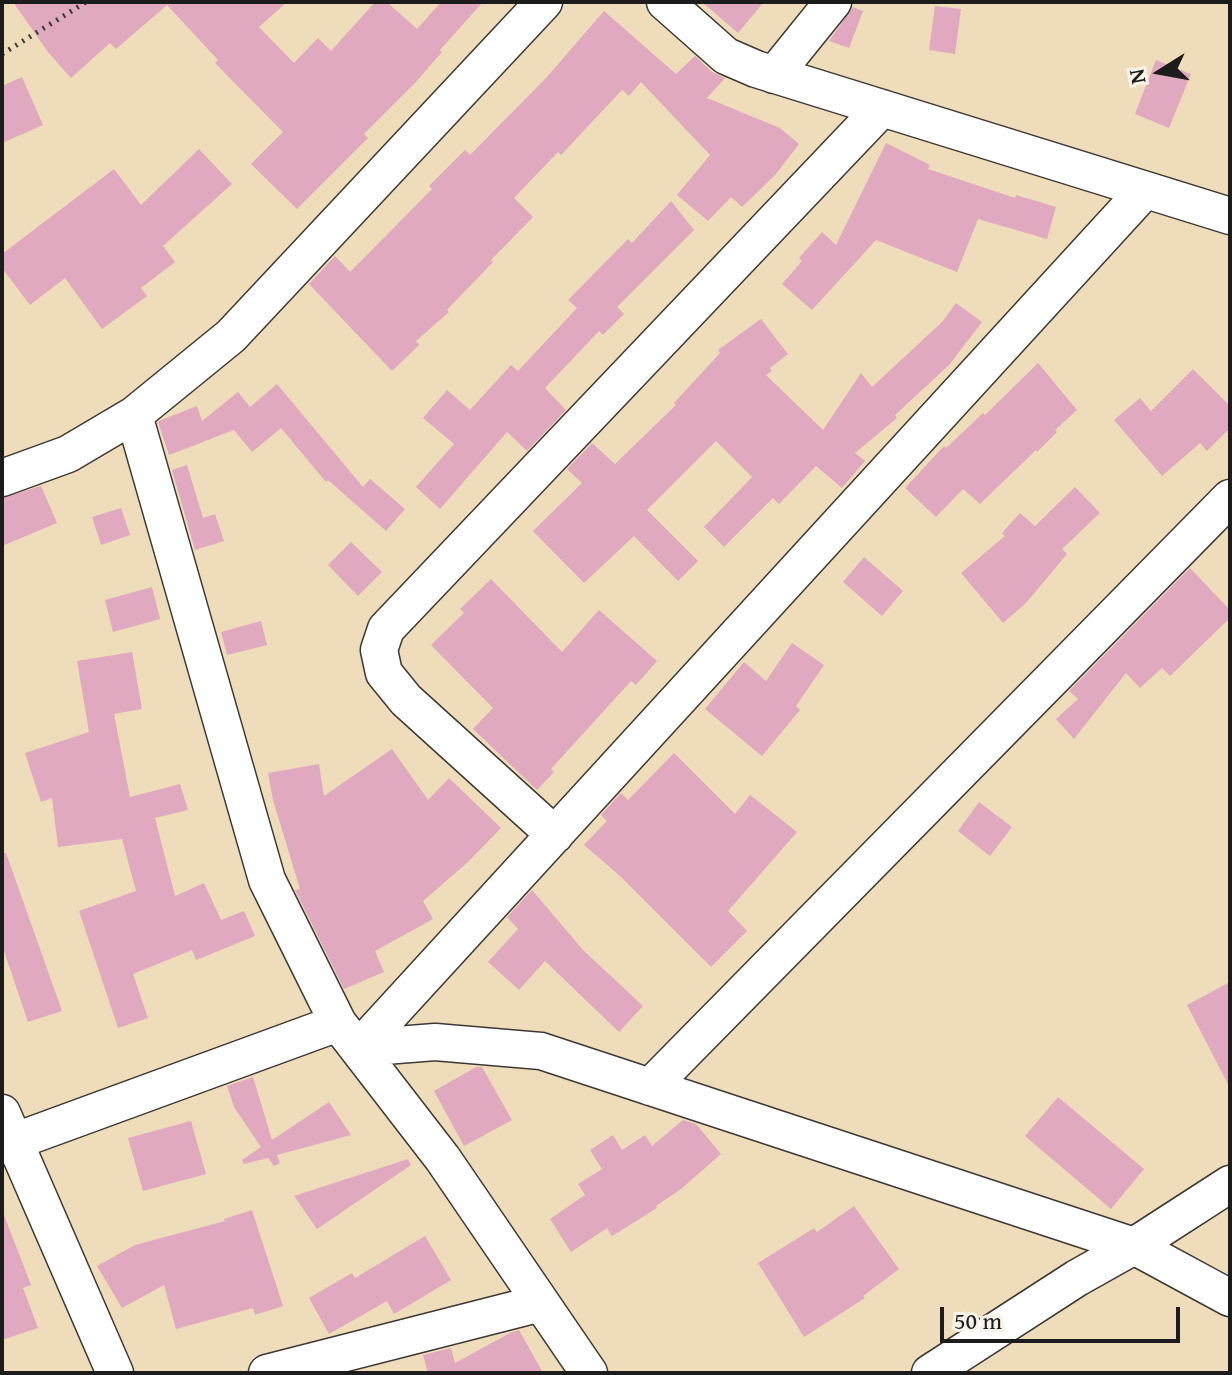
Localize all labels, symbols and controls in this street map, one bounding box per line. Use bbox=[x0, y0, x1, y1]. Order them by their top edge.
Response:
north arrow bbox=[1120, 32, 1200, 112]
text: N bbox=[1119, 66, 1154, 87]
scale bar bbox=[944, 1291, 1184, 1341]
text: 50 m bbox=[954, 1303, 1002, 1338]

